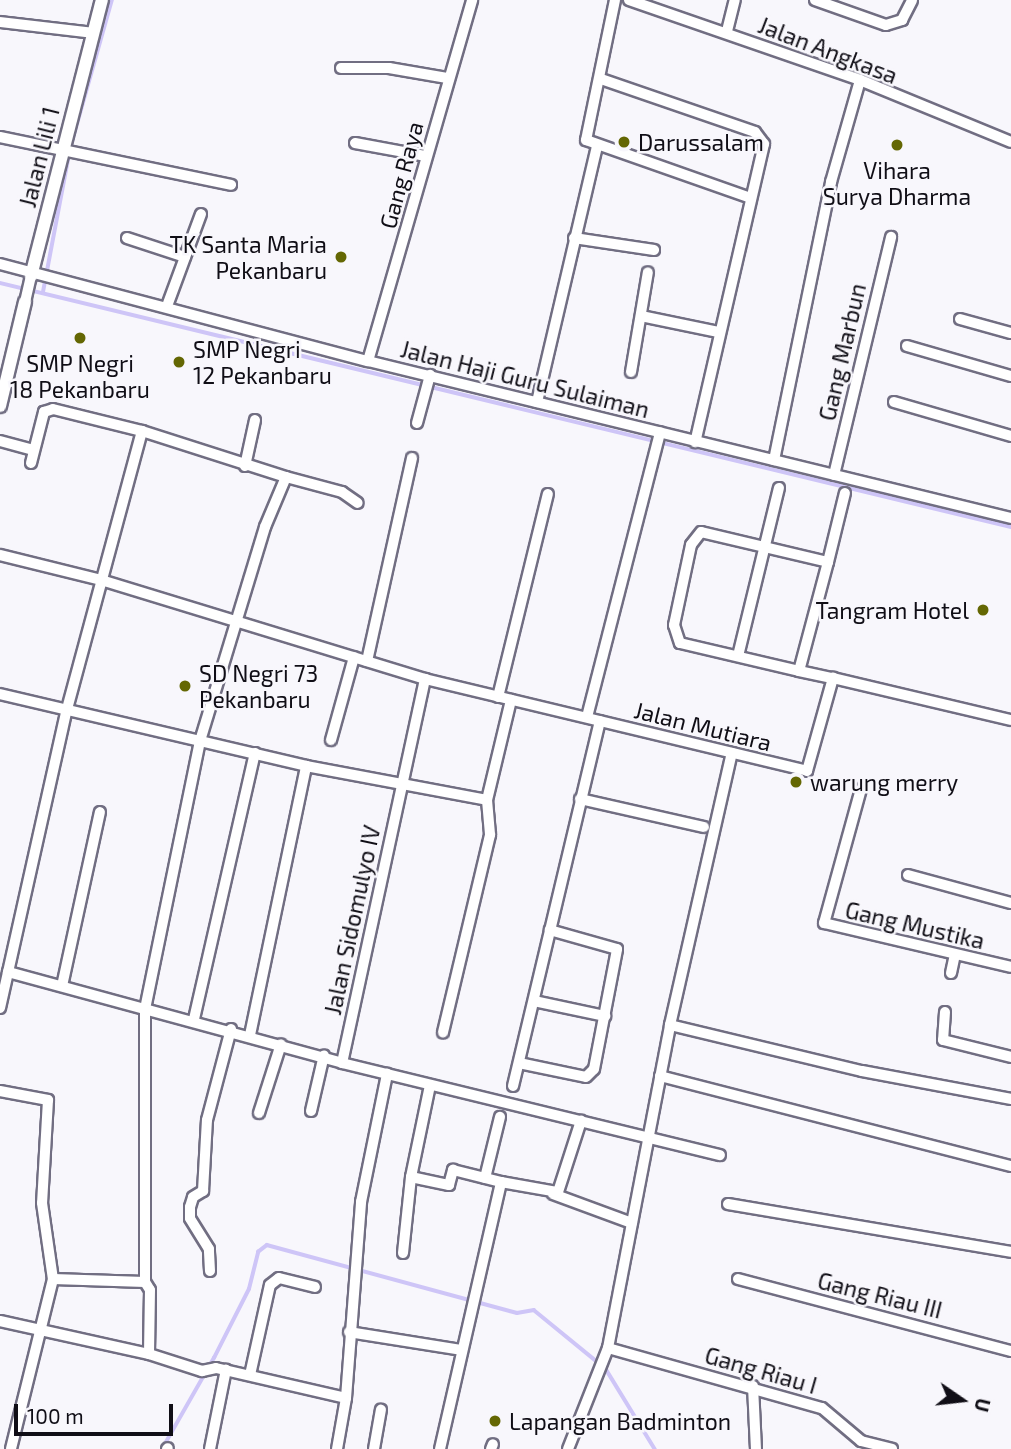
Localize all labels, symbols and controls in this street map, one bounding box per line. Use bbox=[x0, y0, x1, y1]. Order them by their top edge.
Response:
street label: Jalan Angkasa bbox=[754, 11, 902, 89]
street label: Jalan Lili 1 bbox=[13, 104, 65, 210]
street label: Gang Raya bbox=[373, 118, 429, 232]
place label: Darussalam bbox=[638, 128, 764, 156]
marker: Darussalam bbox=[616, 134, 632, 150]
marker: Vihara Surya Dharma bbox=[889, 137, 905, 153]
place label: Vihara Surya Dharma bbox=[823, 156, 971, 210]
place label: TK Santa Maria Pekanbaru bbox=[169, 230, 327, 284]
marker: TK Santa Maria Pekanbaru bbox=[333, 249, 349, 265]
street label: Gang Marbun bbox=[813, 281, 871, 423]
marker: SMP Negri 18 Pekanbaru bbox=[72, 330, 88, 346]
place label: SMP Negri 12 Pekanbaru bbox=[193, 335, 332, 389]
street label: Jalan Haji Guru Sulaiman bbox=[398, 335, 652, 423]
place label: SMP Negri 18 Pekanbaru bbox=[10, 349, 150, 403]
marker: SMP Negri 12 Pekanbaru bbox=[171, 354, 187, 370]
place label: Tangram Hotel bbox=[815, 596, 969, 624]
marker: Tangram Hotel bbox=[975, 602, 991, 618]
place label: SD Negri 73 Pekanbaru bbox=[199, 659, 318, 713]
marker: SD Negri 73 Pekanbaru bbox=[177, 678, 193, 694]
street label: Jalan Mutiara bbox=[631, 696, 775, 756]
place label: warung merry bbox=[810, 768, 958, 796]
marker: warung merry bbox=[788, 774, 804, 790]
street label: Jalan Sidomulyo IV bbox=[318, 823, 386, 1017]
street label: Gang Mustika bbox=[843, 896, 987, 954]
street label: Gang Riau III bbox=[815, 1266, 945, 1324]
street label: Gang Riau I bbox=[702, 1341, 820, 1399]
north arrow bbox=[927, 1365, 997, 1435]
scale bar bbox=[18, 1390, 177, 1434]
text: U bbox=[970, 1396, 996, 1414]
text: 100 m bbox=[27, 1403, 84, 1428]
place label: Lapangan Badminton bbox=[509, 1407, 731, 1435]
marker: Lapangan Badminton bbox=[487, 1413, 503, 1429]

